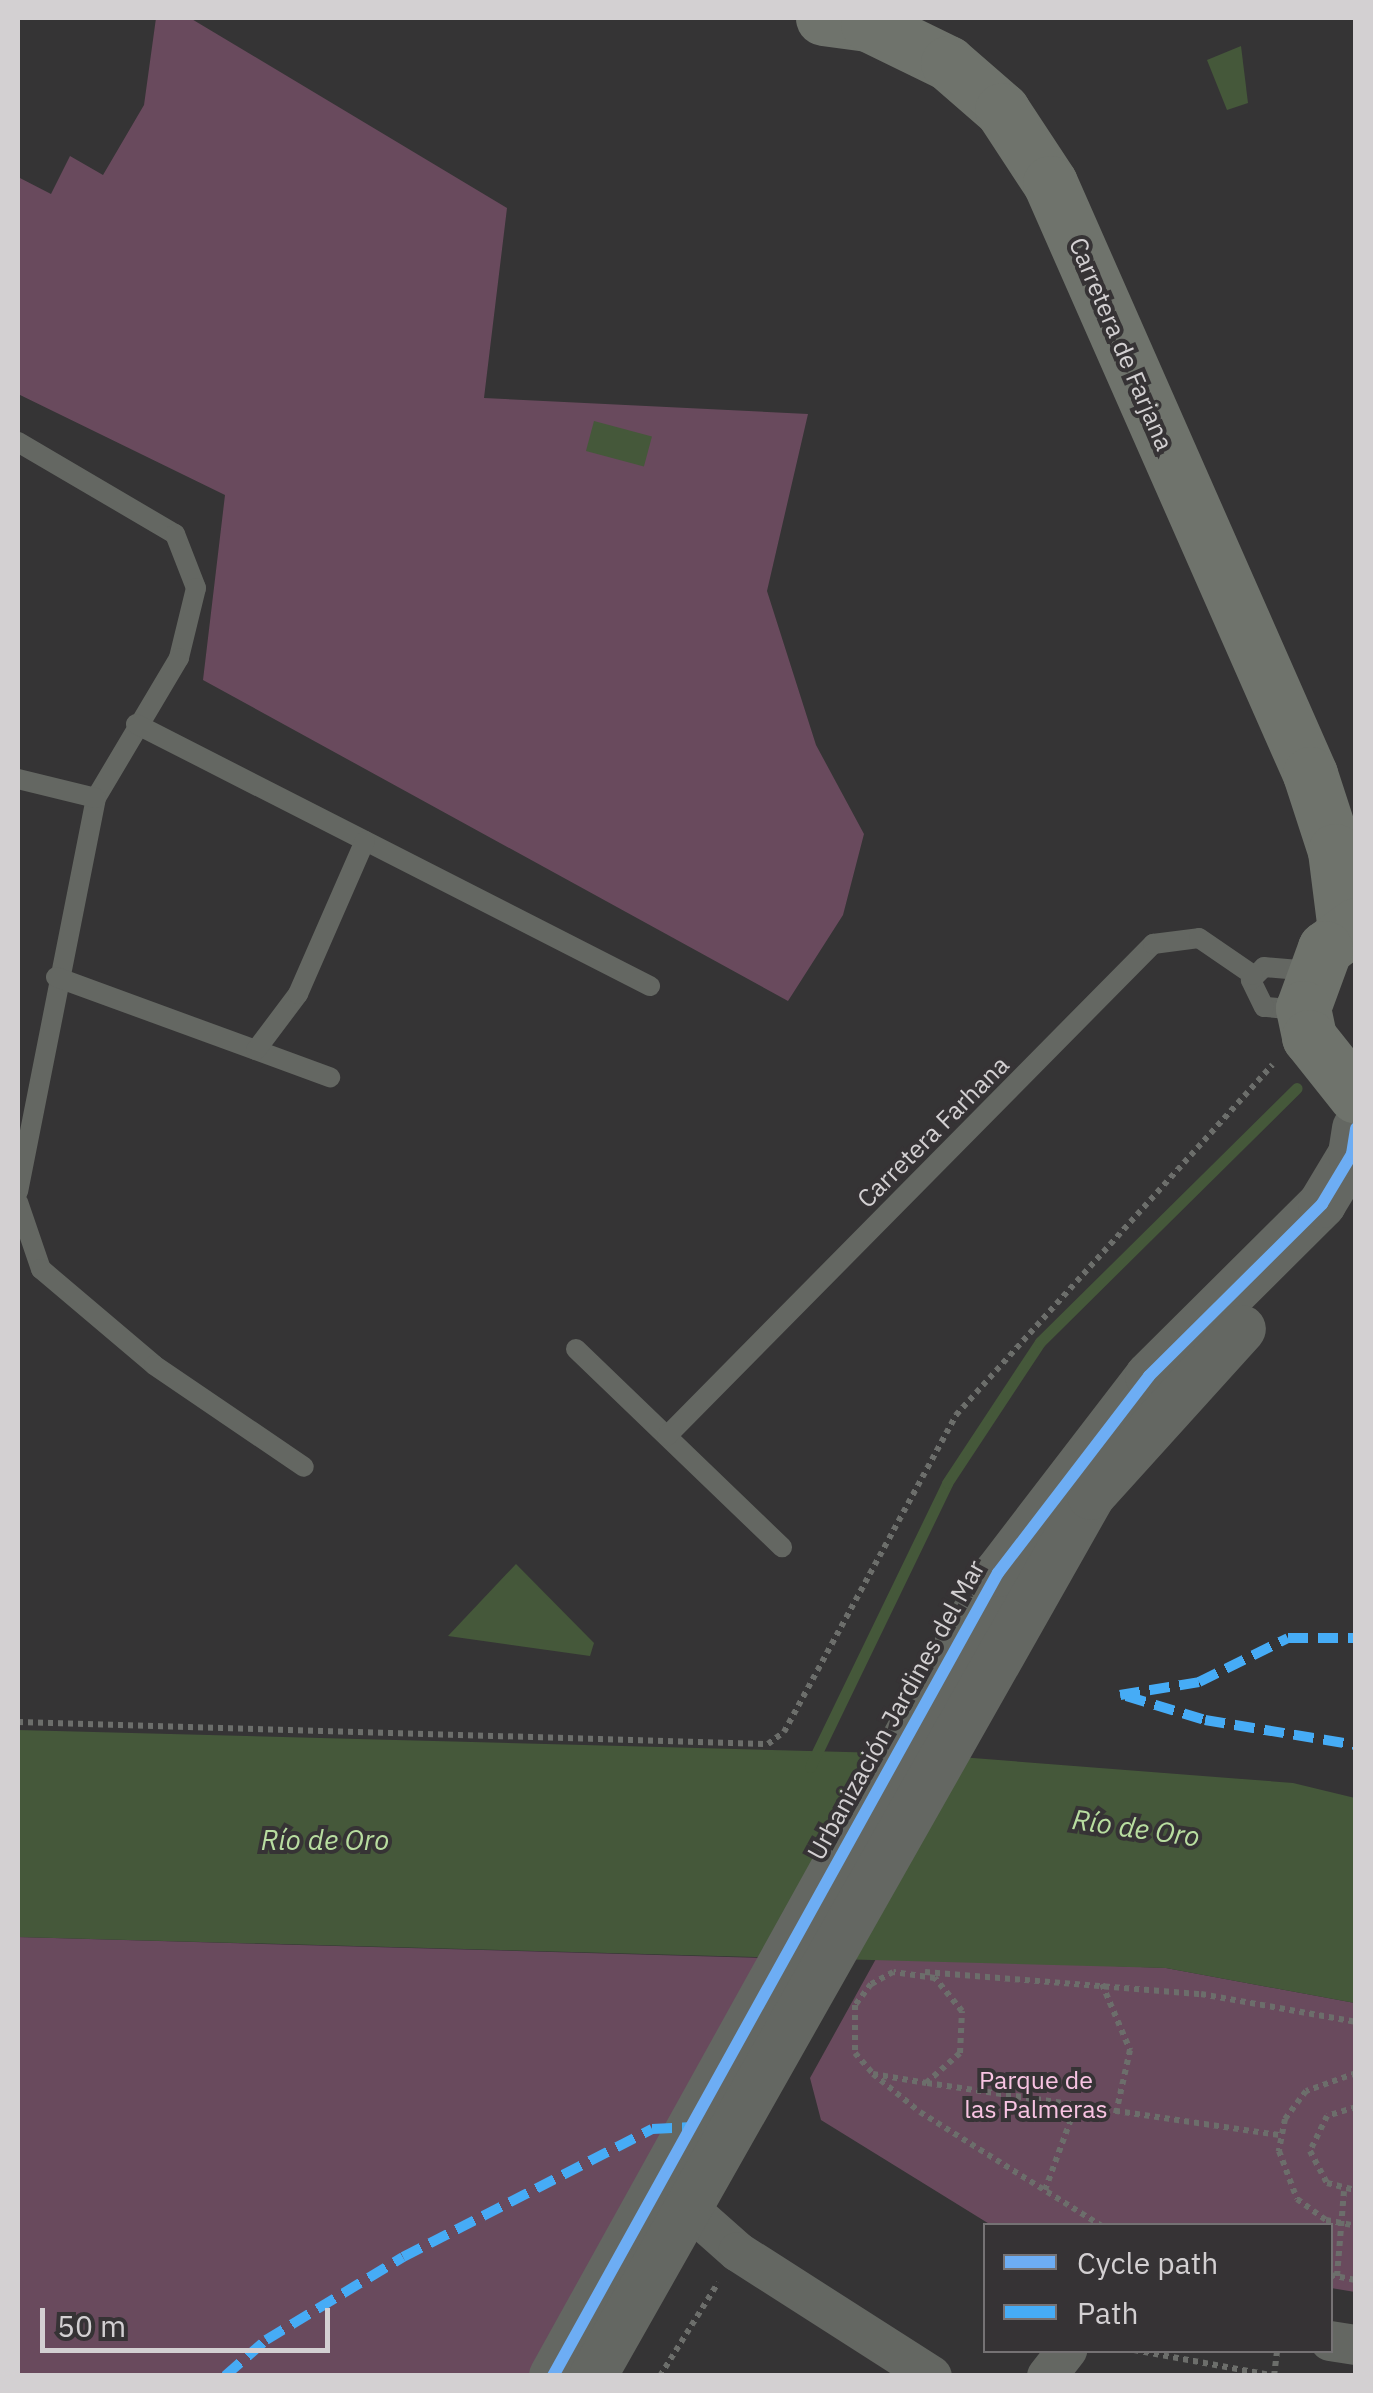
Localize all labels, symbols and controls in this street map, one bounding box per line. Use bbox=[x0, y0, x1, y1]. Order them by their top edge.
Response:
street label: Carretera de Farjana bbox=[1063, 233, 1179, 455]
street label: Carretera Farhana bbox=[851, 1050, 1015, 1214]
street label: Urbanización Jardines del Mar bbox=[801, 1555, 991, 1865]
water label: Río de Oro bbox=[1070, 1802, 1202, 1854]
water label: Río de Oro bbox=[261, 1823, 389, 1857]
park label: Parque de las Palmeras bbox=[964, 2066, 1108, 2125]
legend bbox=[983, 2223, 1333, 2353]
text: Cycle path bbox=[1077, 2243, 1218, 2282]
scale bar bbox=[45, 2288, 335, 2350]
text: Path bbox=[1077, 2293, 1138, 2332]
text: 50 m bbox=[57, 2306, 126, 2345]

